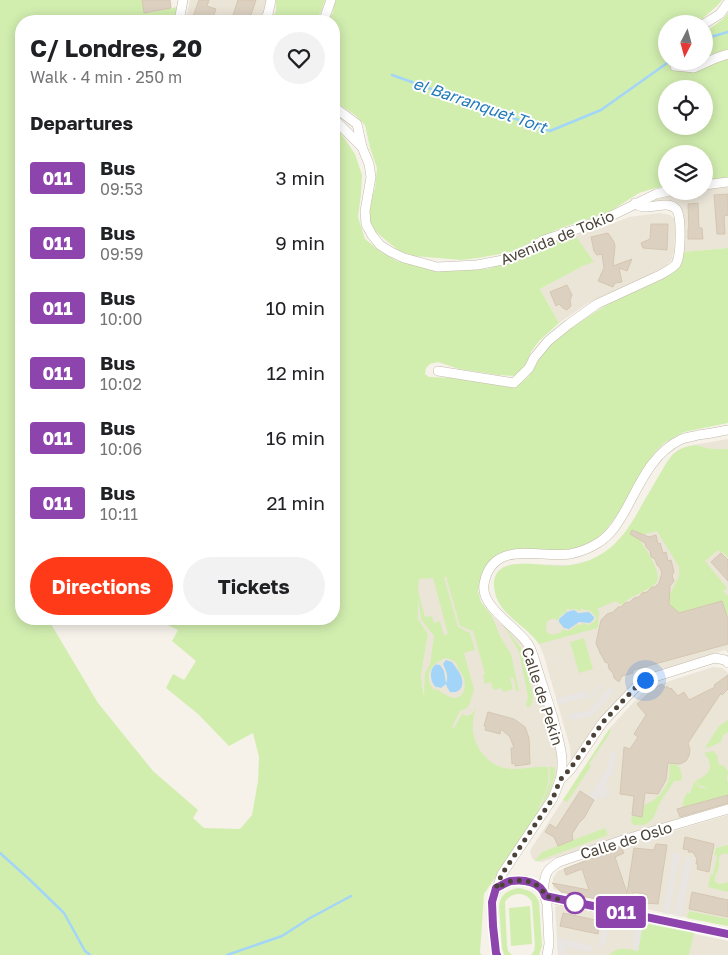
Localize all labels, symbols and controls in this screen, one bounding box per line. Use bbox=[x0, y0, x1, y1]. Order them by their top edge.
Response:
north arrow bbox=[658, 15, 712, 70]
map controls bbox=[658, 15, 713, 200]
button: heart bbox=[273, 32, 325, 84]
text: C/ Londres, 20 bbox=[30, 33, 202, 62]
text: Walk · 4 min · 250 m bbox=[30, 67, 182, 87]
water label: el Barranquet Tort bbox=[411, 73, 551, 138]
button: locate bbox=[658, 80, 713, 135]
text: Departures bbox=[30, 111, 133, 134]
button: layers bbox=[658, 145, 713, 200]
text: Bus bbox=[100, 156, 135, 179]
text: 3 min bbox=[276, 166, 325, 189]
text: 011 bbox=[42, 167, 73, 189]
text: 09:53 bbox=[100, 179, 143, 199]
street label: Avenida de Tokio bbox=[498, 206, 616, 268]
text: Bus bbox=[100, 221, 135, 244]
text: 9 min bbox=[275, 231, 325, 254]
text: 011 bbox=[42, 232, 73, 254]
text: 09:59 bbox=[100, 244, 143, 264]
text: Bus bbox=[100, 286, 135, 309]
text: 10 min bbox=[266, 296, 325, 319]
text: 011 bbox=[42, 297, 73, 319]
text: 10:00 bbox=[100, 309, 142, 329]
text: Bus bbox=[100, 351, 135, 374]
text: 12 min bbox=[266, 361, 325, 384]
text: 011 bbox=[42, 362, 73, 384]
text: 10:02 bbox=[100, 374, 142, 394]
text: Bus bbox=[100, 416, 135, 439]
text: 16 min bbox=[266, 426, 325, 449]
text: 011 bbox=[42, 427, 73, 449]
text: 10:06 bbox=[100, 439, 142, 459]
text: Bus bbox=[100, 481, 135, 504]
text: 21 min bbox=[266, 491, 325, 514]
text: 011 bbox=[42, 492, 73, 514]
text: 10:11 bbox=[100, 504, 138, 524]
button: Directions bbox=[30, 557, 173, 615]
button: Tickets bbox=[183, 557, 325, 615]
street label: Calle de Pekin bbox=[519, 645, 567, 747]
your location bbox=[633, 668, 658, 693]
street label: Calle de Oslo bbox=[578, 818, 674, 862]
unlabelled marker bbox=[564, 892, 586, 914]
line badge: 011 bbox=[592, 896, 650, 928]
text: 011 bbox=[606, 901, 636, 923]

